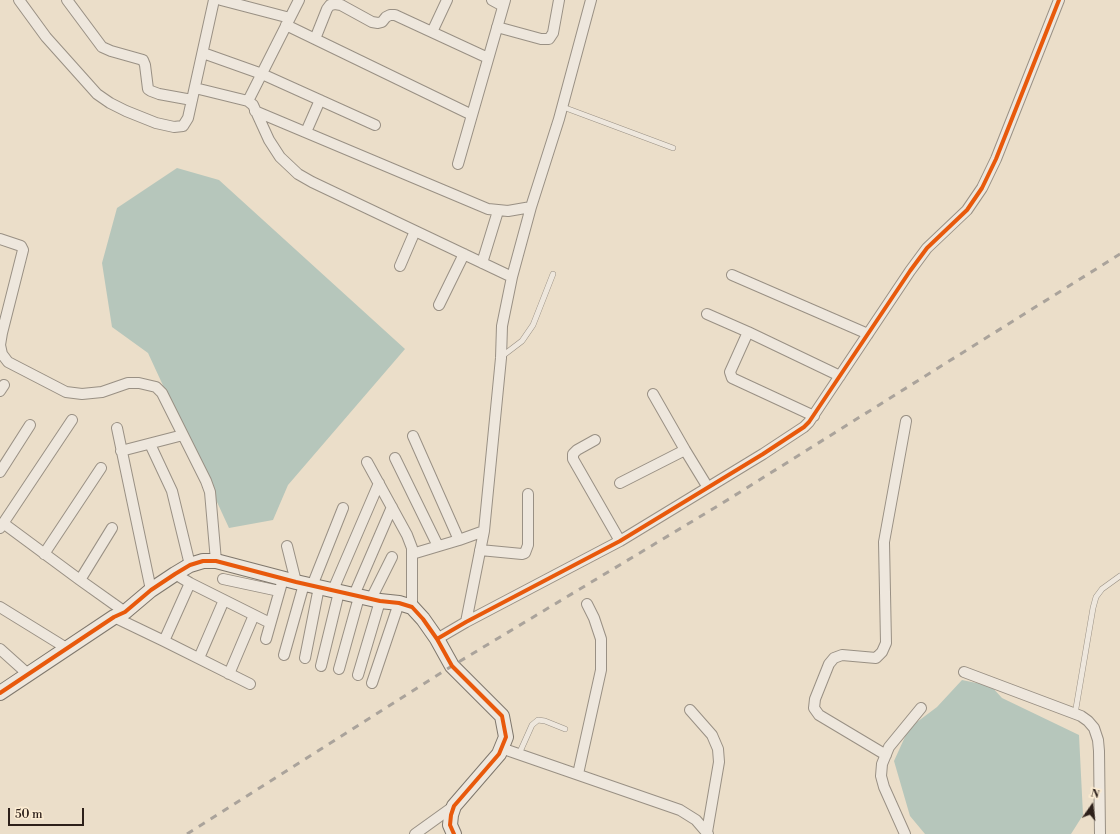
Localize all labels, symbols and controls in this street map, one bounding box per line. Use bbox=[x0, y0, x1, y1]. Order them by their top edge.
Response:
north arrow bbox=[1072, 786, 1112, 826]
text: N bbox=[1089, 787, 1101, 802]
scale bar bbox=[10, 800, 86, 826]
text: 50 m bbox=[15, 807, 43, 822]

